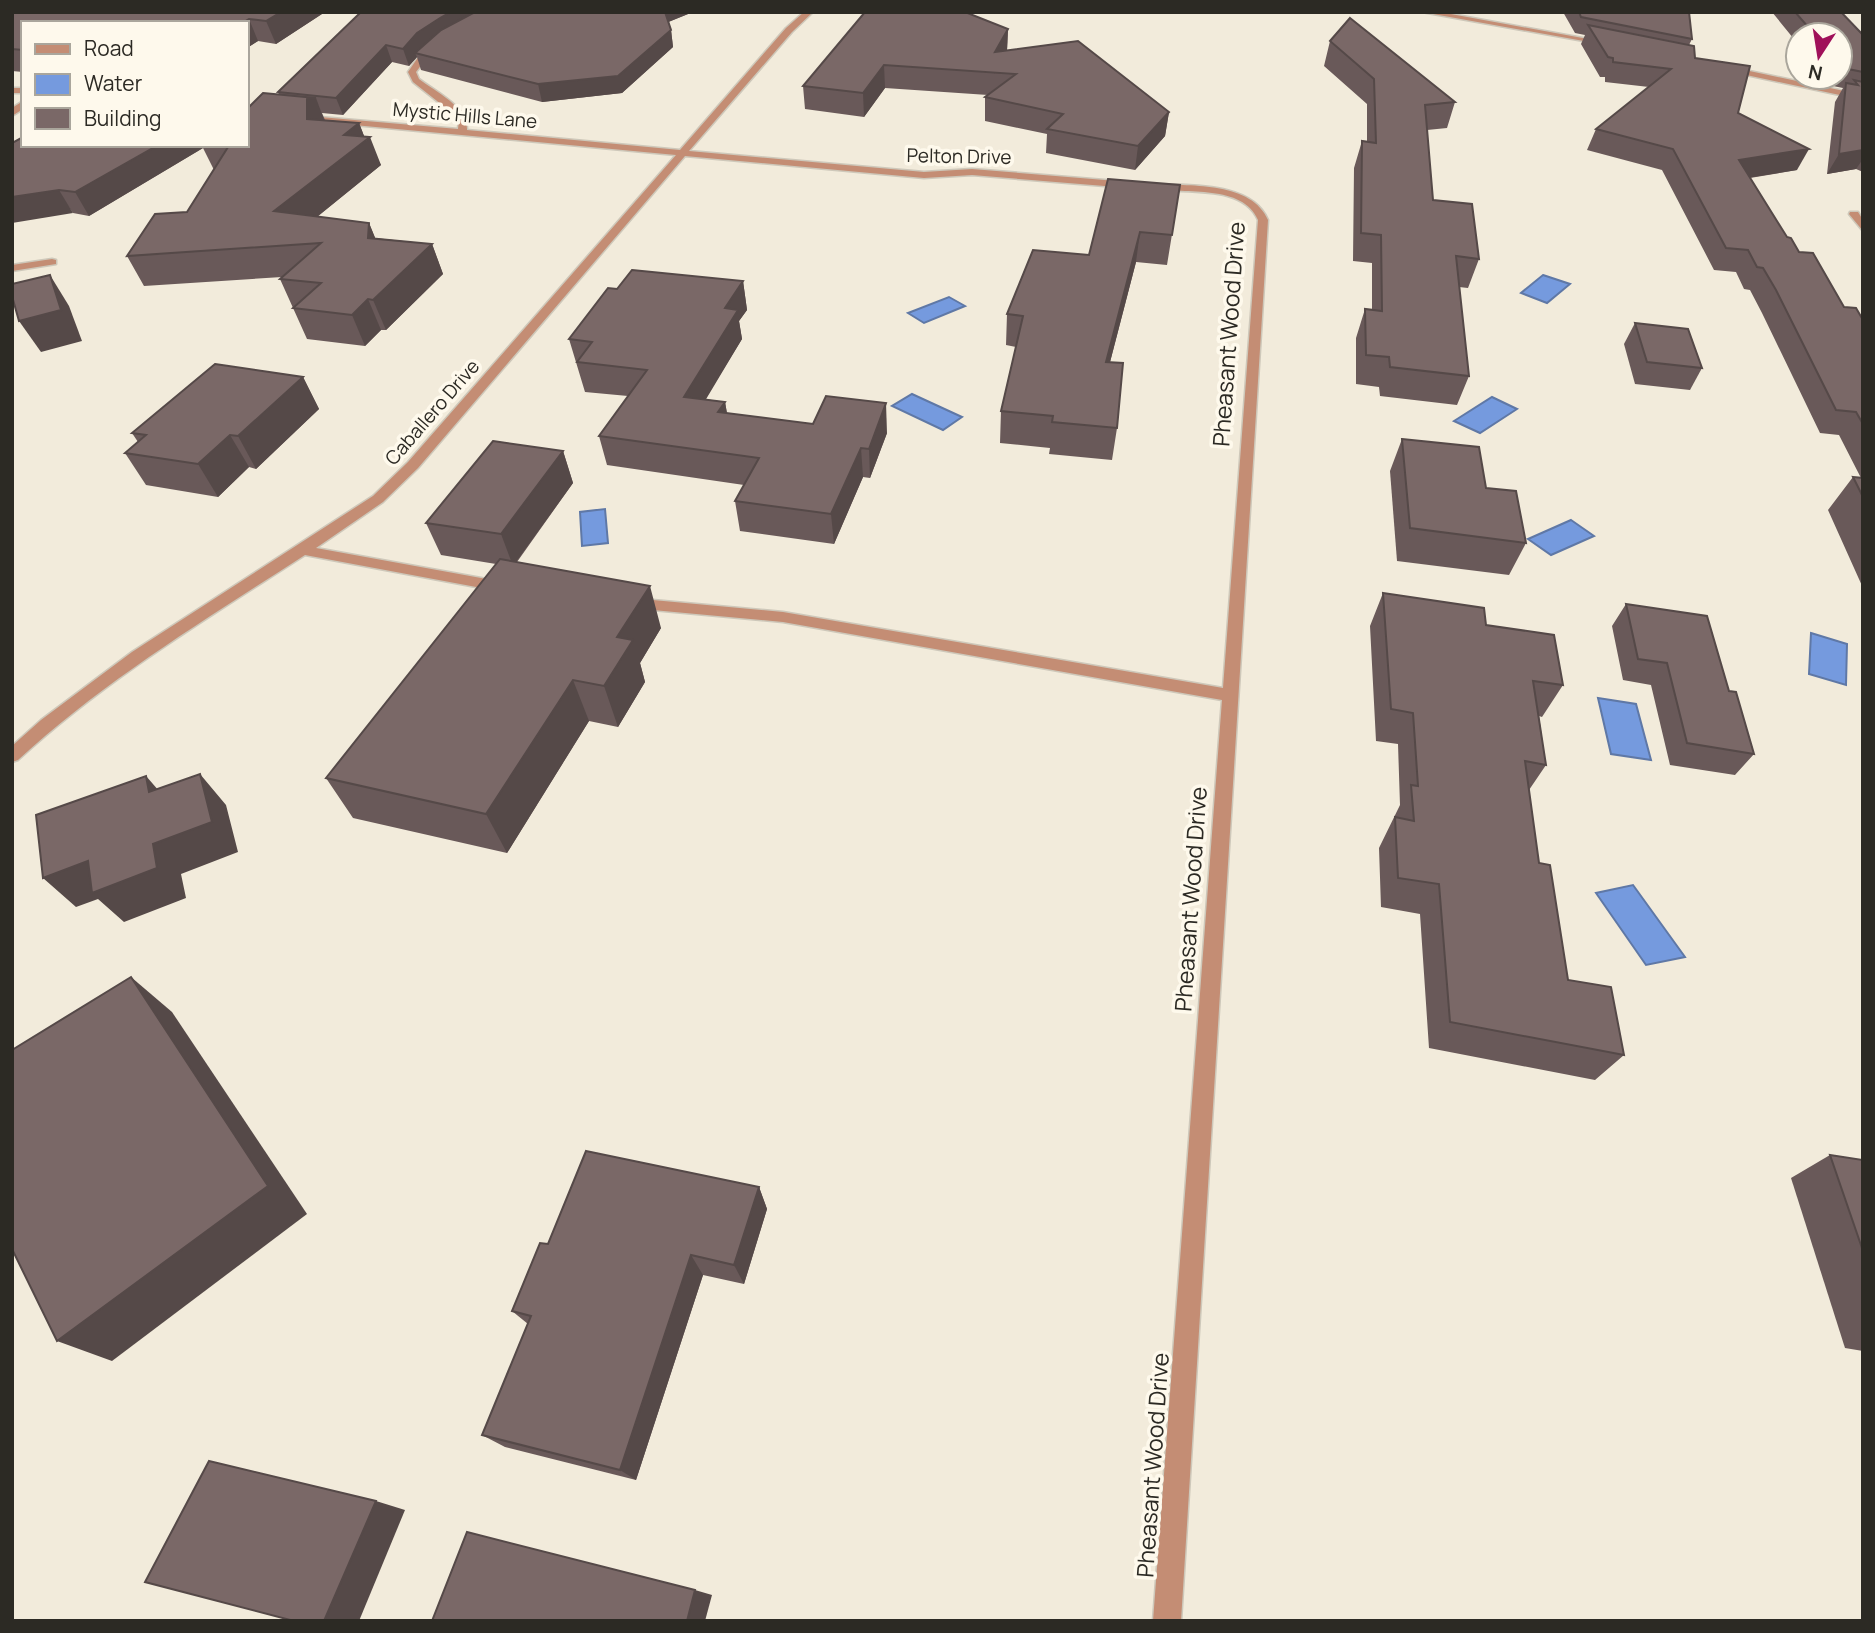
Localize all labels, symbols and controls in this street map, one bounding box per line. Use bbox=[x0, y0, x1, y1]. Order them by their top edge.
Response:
legend bbox=[21, 21, 248, 147]
north arrow bbox=[1784, 21, 1854, 91]
text: Road bbox=[84, 34, 134, 62]
text: N bbox=[1806, 58, 1825, 87]
text: Water bbox=[84, 69, 143, 97]
street label: Mystic Hills Lane bbox=[392, 96, 538, 134]
text: Building bbox=[84, 104, 161, 132]
street label: Pelton Drive bbox=[906, 142, 1012, 170]
street label: Pheasant Wood Drive bbox=[1204, 220, 1252, 447]
street label: Caballero Drive bbox=[379, 354, 485, 470]
street label: Pheasant Wood Drive bbox=[1166, 785, 1214, 1012]
street label: Pheasant Wood Drive bbox=[1128, 1351, 1176, 1578]

